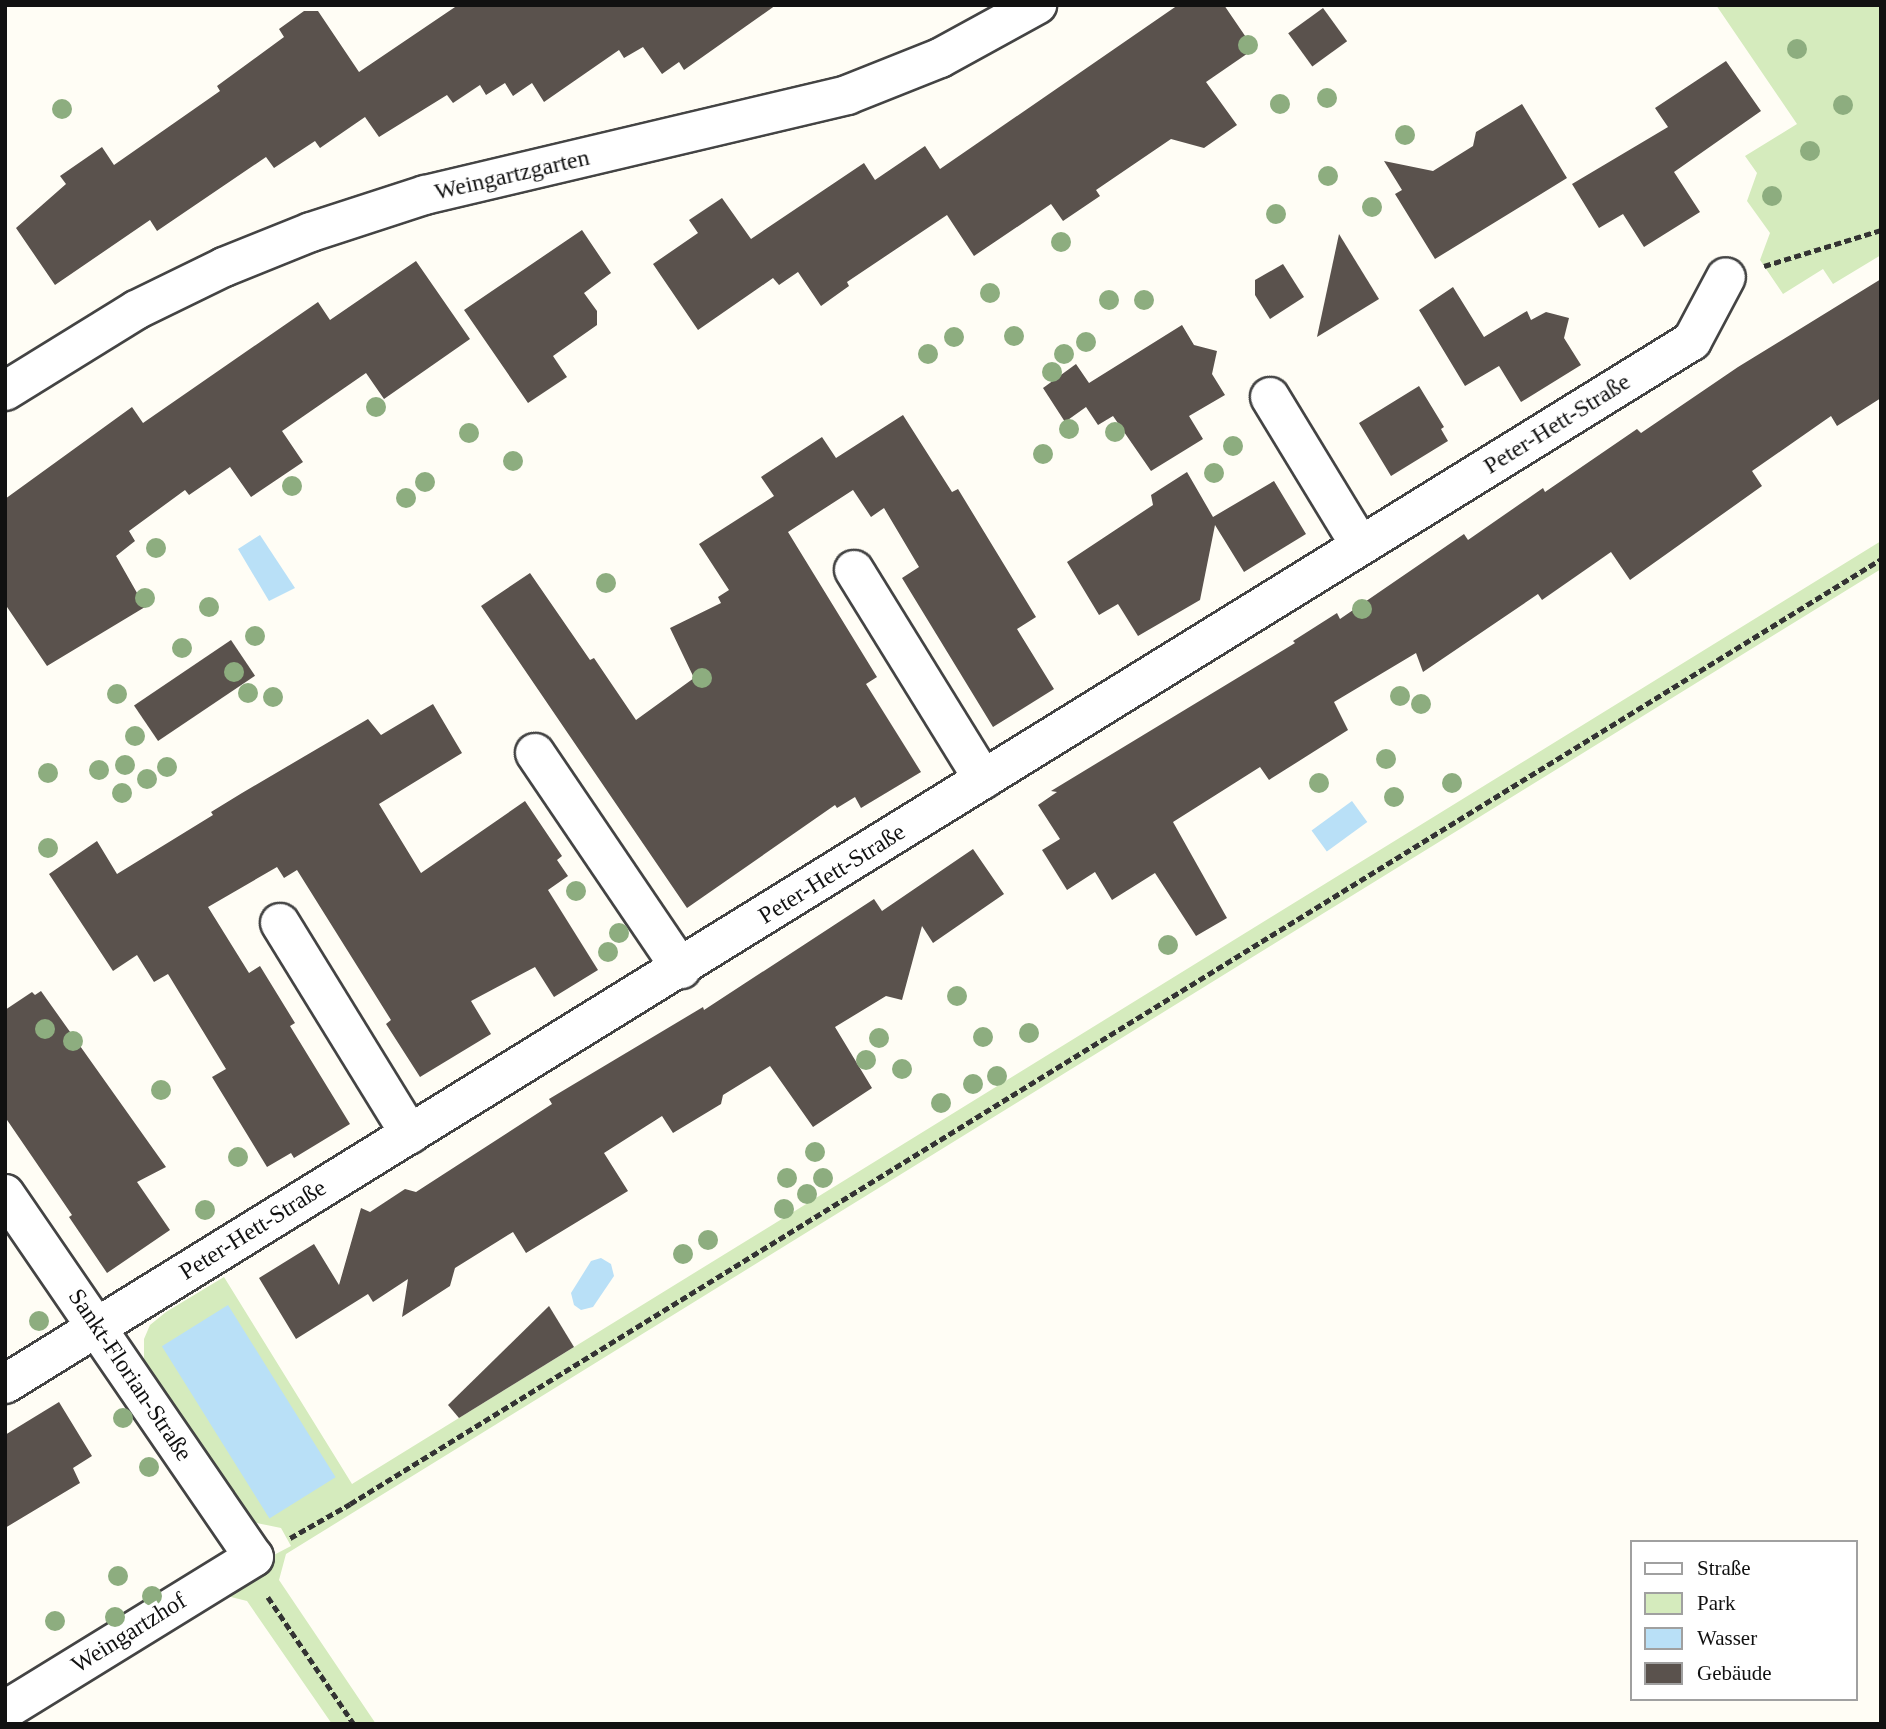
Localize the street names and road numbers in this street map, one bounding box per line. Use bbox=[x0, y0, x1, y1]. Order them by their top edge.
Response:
street label: Weingartzgarten bbox=[432, 143, 592, 207]
street label: Peter-Hett-Straße bbox=[1478, 367, 1636, 481]
street label: Peter-Hett-Straße bbox=[753, 817, 911, 931]
street label: Peter-Hett-Straße bbox=[174, 1173, 332, 1287]
street label: Sankt-Florian-Straße bbox=[62, 1284, 198, 1466]
street label: Weingartzhof bbox=[66, 1586, 192, 1680]

